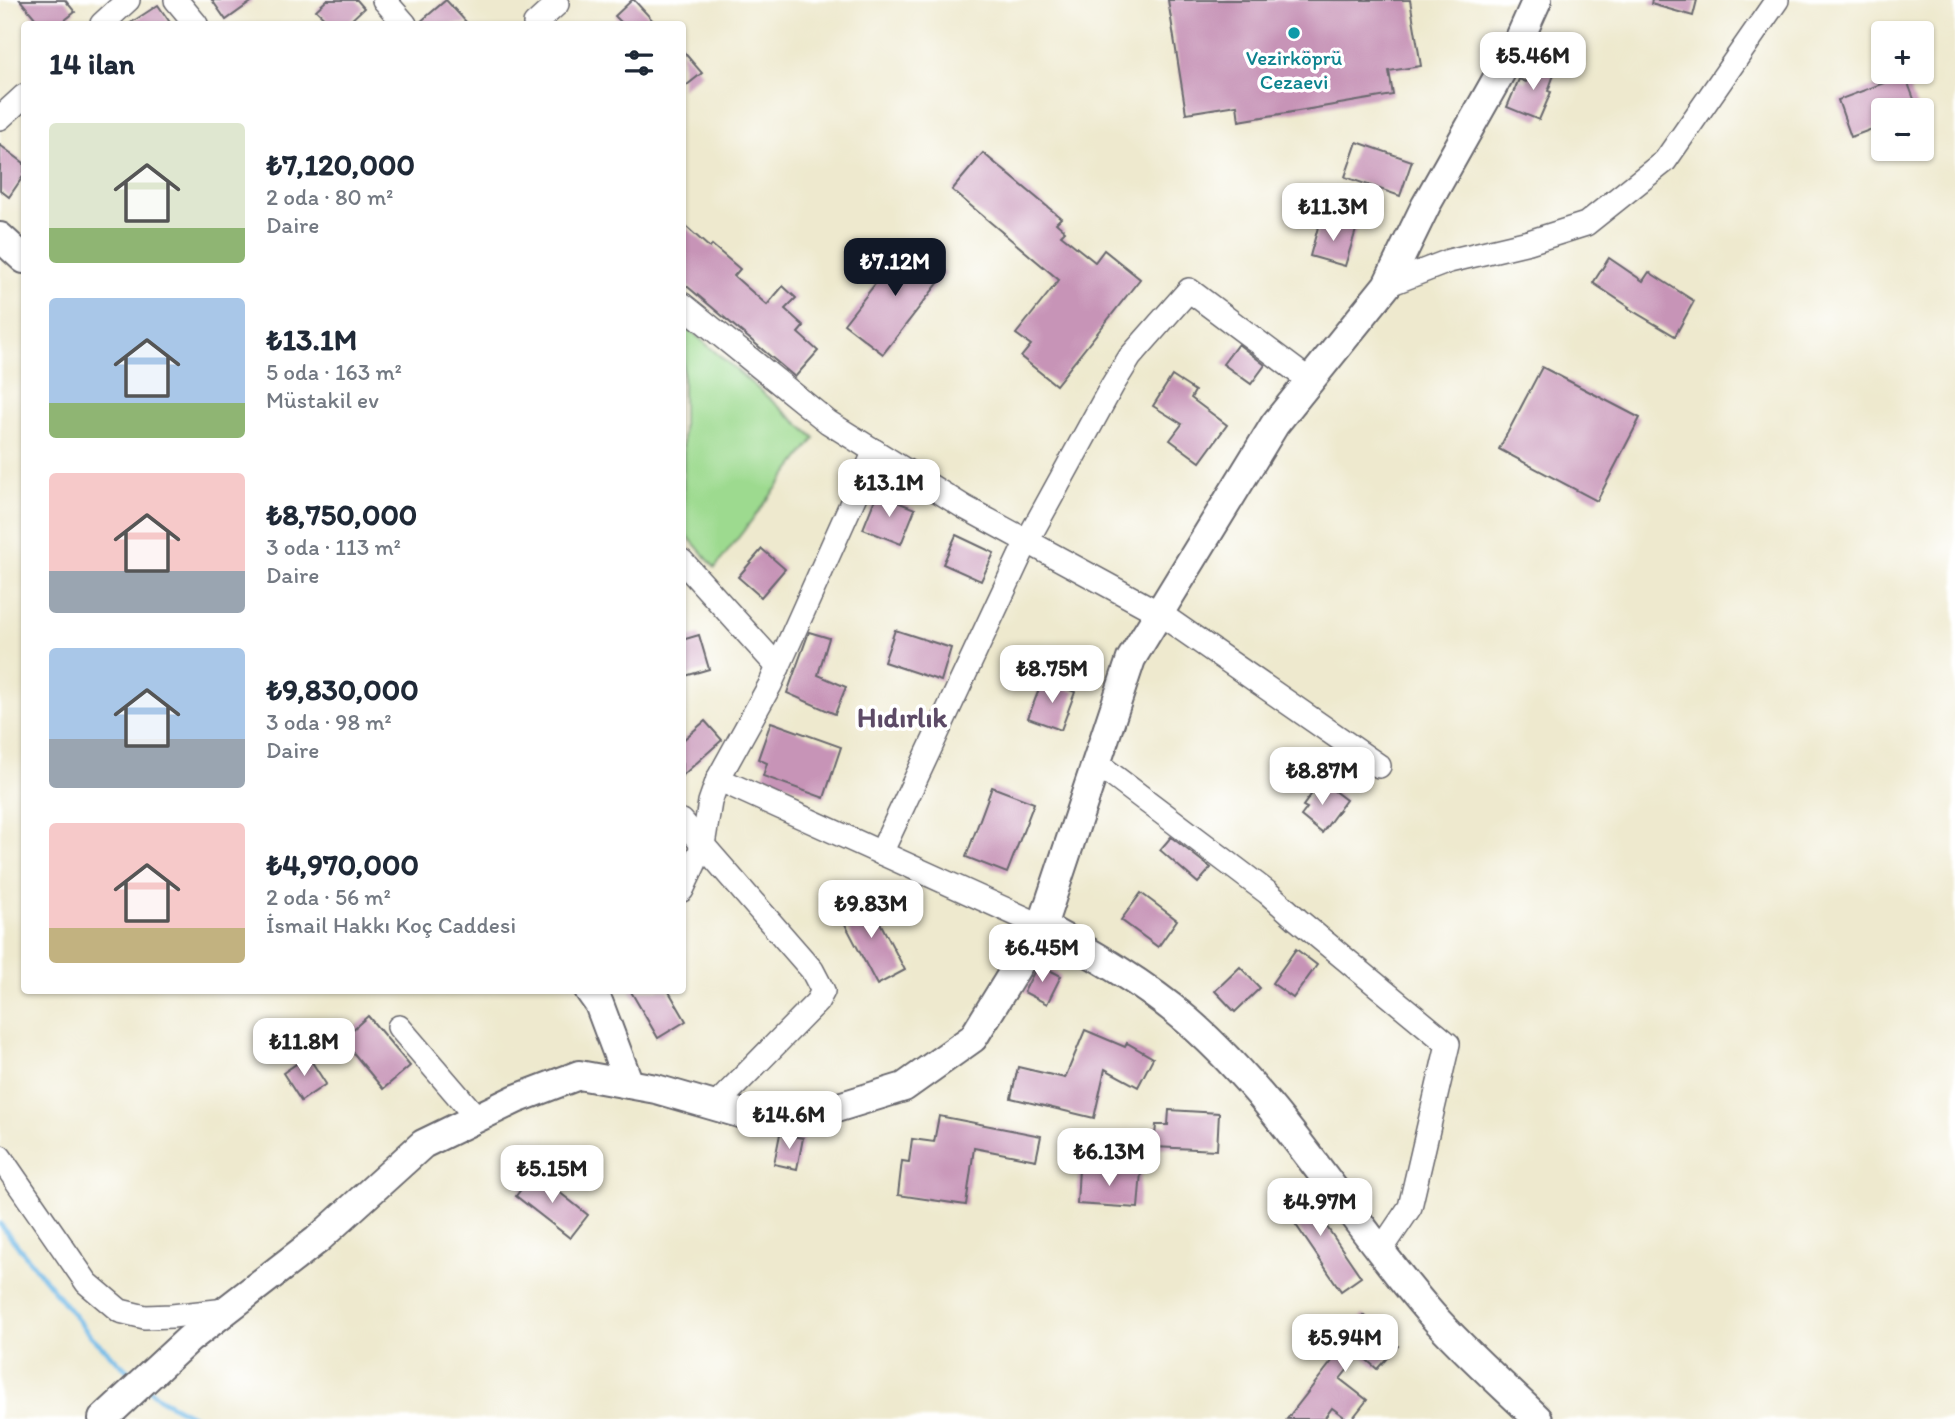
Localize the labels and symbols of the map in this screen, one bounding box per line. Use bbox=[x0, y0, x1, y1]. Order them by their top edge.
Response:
marker: Vezirköprü Cezaevi bbox=[1286, 25, 1302, 41]
pin: ₺5.46M bbox=[1476, 32, 1590, 92]
place label: Vezirköprü Cezaevi bbox=[1246, 45, 1343, 94]
pin: ₺11.3M bbox=[1276, 184, 1390, 243]
pin: ₺7.12M bbox=[838, 238, 952, 298]
pin: ₺13.1M bbox=[832, 460, 946, 519]
pin: ₺8.75M bbox=[995, 646, 1109, 705]
district label: Hıdırlık bbox=[857, 700, 947, 734]
pin: ₺8.87M bbox=[1265, 748, 1379, 807]
pin: ₺9.83M bbox=[814, 880, 928, 940]
pin: ₺6.45M bbox=[985, 925, 1099, 984]
pin: ₺11.8M bbox=[247, 1018, 361, 1078]
pin: ₺14.6M bbox=[732, 1092, 846, 1151]
pin: ₺6.13M bbox=[1052, 1128, 1166, 1188]
pin: ₺5.15M bbox=[495, 1146, 609, 1205]
pin: ₺4.97M bbox=[1263, 1178, 1377, 1238]
pin: ₺5.94M bbox=[1288, 1314, 1402, 1374]

